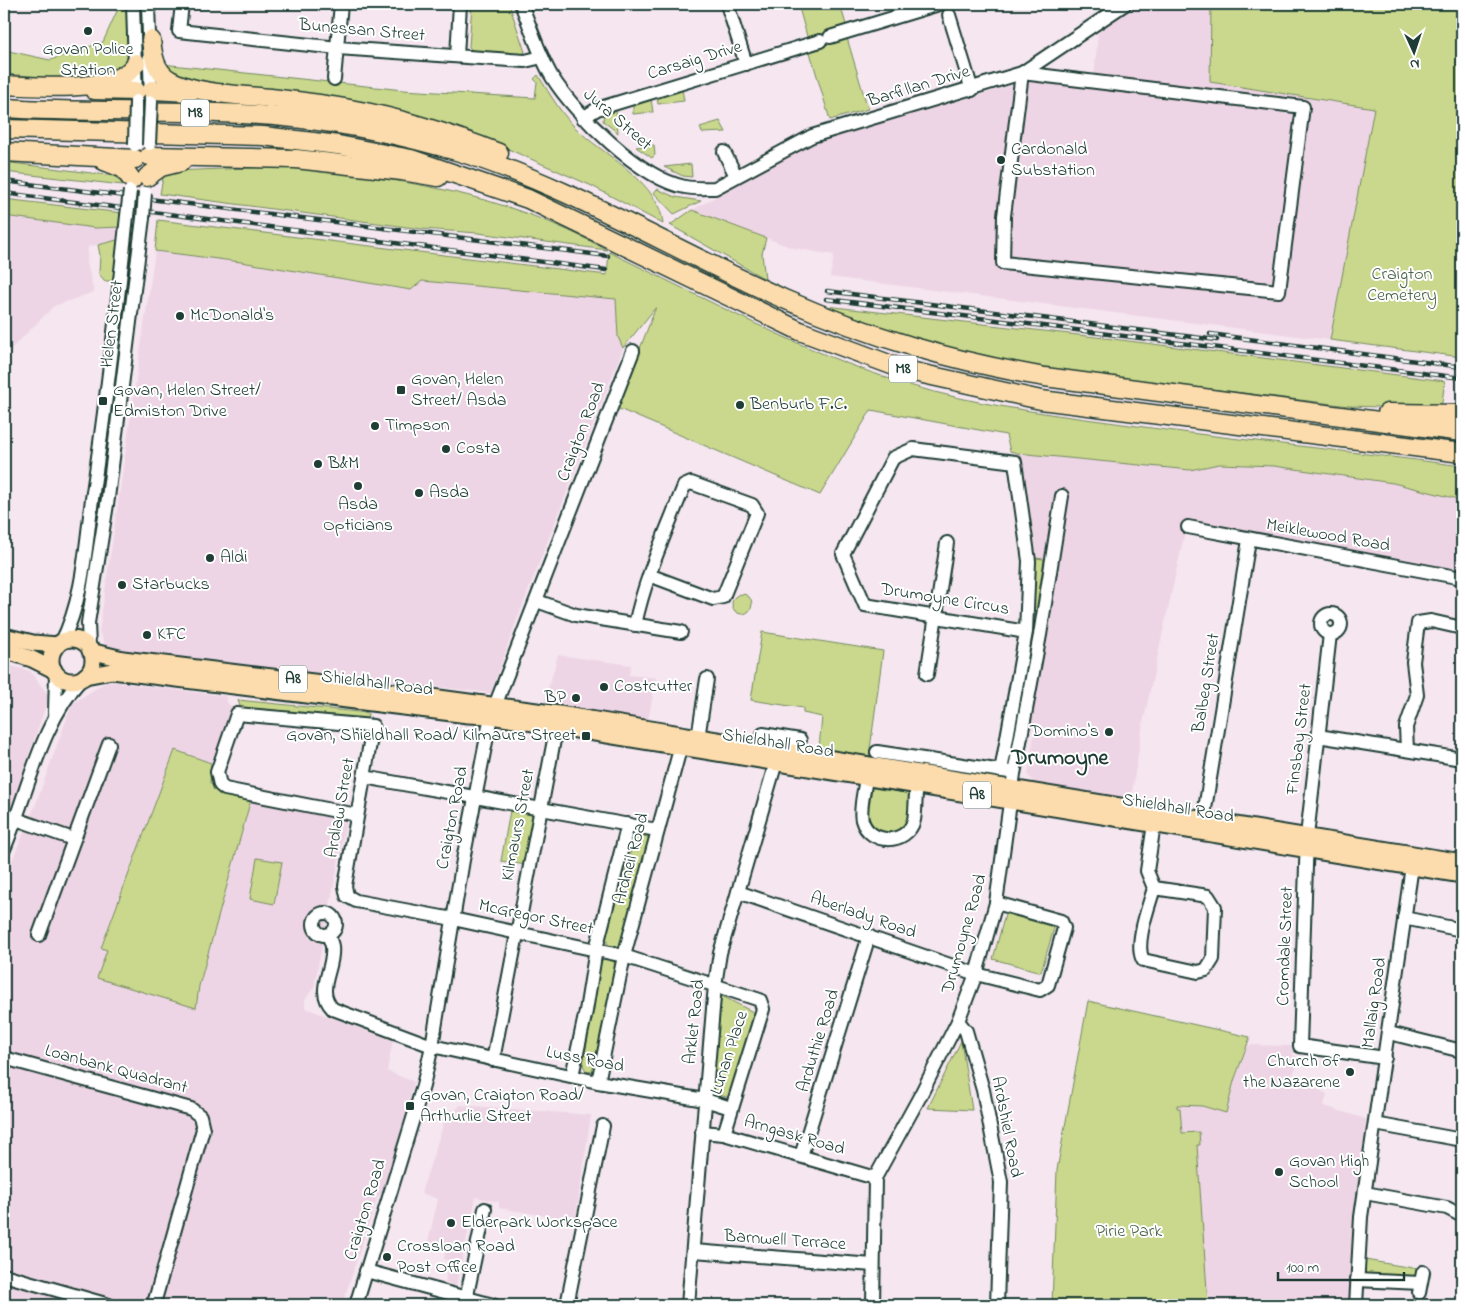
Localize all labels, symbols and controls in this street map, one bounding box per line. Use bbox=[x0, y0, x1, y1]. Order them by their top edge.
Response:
street label: Bunessan Street bbox=[297, 12, 426, 49]
marker: Govan Police Station bbox=[82, 25, 94, 37]
north arrow bbox=[1388, 28, 1438, 78]
street label: Carsaig Drive bbox=[645, 34, 747, 89]
place label: Govan Police Station bbox=[42, 37, 135, 84]
text: N bbox=[1409, 53, 1420, 74]
street label: Barfillan Drive bbox=[864, 59, 974, 115]
street label: Jura Street bbox=[577, 83, 657, 157]
road number: M8 bbox=[181, 100, 209, 126]
place label: Cardonald Substation bbox=[1011, 137, 1095, 184]
marker: Cardonald Substation bbox=[995, 154, 1007, 166]
park label: Craigton Cemetery bbox=[1367, 262, 1437, 309]
street label: Helen Street bbox=[95, 279, 131, 369]
place label: McDonald's bbox=[190, 303, 274, 329]
marker: McDonald's bbox=[174, 310, 186, 322]
road number: M8 bbox=[889, 356, 917, 382]
place label: Govan, Helen Street/ Asda bbox=[411, 367, 507, 414]
place label: Govan, Helen Street/ Edmiston Drive bbox=[113, 378, 261, 425]
street label: Craigton Road bbox=[551, 379, 614, 486]
marker: Govan, Helen Street/ Asda bbox=[395, 384, 407, 396]
place label: Benburb F.C. bbox=[749, 392, 848, 418]
marker: Govan, Helen Street/ Edmiston Drive bbox=[97, 395, 109, 407]
marker: Benburb F.C. bbox=[734, 399, 746, 411]
place label: Timpson bbox=[385, 413, 450, 439]
marker: Timpson bbox=[369, 420, 381, 432]
place label: Costa bbox=[456, 436, 500, 462]
marker: Costa bbox=[440, 443, 452, 455]
place label: B&M bbox=[327, 451, 359, 477]
marker: B&M bbox=[312, 458, 324, 470]
marker: Asda Opticians bbox=[352, 480, 364, 492]
place label: Asda bbox=[429, 480, 469, 506]
marker: Asda bbox=[413, 487, 425, 499]
place label: Asda Opticians bbox=[323, 492, 393, 539]
street label: Meiklewood Road bbox=[1264, 512, 1392, 560]
place label: Aldi bbox=[220, 545, 247, 571]
marker: Aldi bbox=[204, 552, 216, 564]
place label: Starbucks bbox=[132, 572, 210, 598]
street label: Drumoyne Circus bbox=[878, 577, 1011, 623]
marker: Starbucks bbox=[116, 579, 128, 591]
place label: KFC bbox=[157, 622, 186, 648]
marker: KFC bbox=[141, 629, 153, 641]
street label: Balbeg Street bbox=[1186, 631, 1229, 736]
street label: Shieldhall Road bbox=[320, 664, 434, 704]
road number: A8 bbox=[279, 666, 307, 692]
place label: Costcutter bbox=[614, 674, 693, 700]
marker: Costcutter bbox=[598, 681, 610, 693]
street label: Finsbay Street bbox=[1280, 682, 1320, 797]
place label: BP bbox=[544, 685, 567, 711]
marker: BP bbox=[570, 692, 582, 704]
place label: Domino's bbox=[1029, 719, 1099, 745]
street label: Shieldhall Road bbox=[720, 722, 836, 766]
place label: Govan, Shieldhall Road/ Kilmaurs Street bbox=[286, 723, 576, 749]
marker: Domino's bbox=[1103, 726, 1115, 738]
marker: Govan, Shieldhall Road/ Kilmaurs Street bbox=[580, 730, 592, 742]
district label: Drumoyne bbox=[1011, 743, 1110, 776]
street label: Ardlaw Street bbox=[319, 756, 363, 860]
street label: Craigton Road bbox=[430, 764, 477, 872]
street label: Kilmaurs Street bbox=[495, 767, 543, 883]
road number: A8 bbox=[963, 782, 991, 808]
street label: Shieldhall Road bbox=[1120, 787, 1236, 831]
street label: Ardneil Road bbox=[607, 810, 657, 908]
street label: Drumoyne Road bbox=[935, 871, 994, 998]
street label: Aberlady Road bbox=[806, 886, 920, 946]
street label: Cromdale Street bbox=[1271, 886, 1301, 1006]
street label: McGregor Street bbox=[476, 893, 596, 944]
street label: Mallaig Road bbox=[1356, 956, 1395, 1050]
street label: Arklet Road bbox=[678, 978, 712, 1066]
street label: Arduthie Road bbox=[791, 986, 847, 1096]
street label: Lunan Place bbox=[704, 1007, 756, 1098]
street label: Loanbank Quadrant bbox=[42, 1038, 190, 1102]
street label: Luss Road bbox=[544, 1040, 626, 1080]
place label: Church of the Nazarene bbox=[1243, 1049, 1341, 1096]
marker: Church of the Nazarene bbox=[1344, 1066, 1356, 1078]
street label: Ardshiel Road bbox=[983, 1074, 1029, 1180]
place label: Govan, Craigton Road/ Arthurlie Street bbox=[420, 1083, 584, 1130]
marker: Govan, Craigton Road/ Arthurlie Street bbox=[404, 1100, 416, 1112]
street label: Arngask Road bbox=[740, 1109, 848, 1164]
place label: Govan High School bbox=[1289, 1149, 1369, 1196]
street label: Craigton Road bbox=[338, 1156, 395, 1264]
marker: Govan High School bbox=[1273, 1166, 1285, 1178]
place label: Elderpark Workspace bbox=[461, 1210, 619, 1236]
marker: Elderpark Workspace bbox=[445, 1217, 457, 1229]
park label: Pirie Park bbox=[1096, 1219, 1162, 1245]
street label: Barnwell Terrace bbox=[722, 1224, 848, 1258]
place label: Crossloan Road Post Office bbox=[397, 1234, 515, 1281]
scale bar bbox=[1278, 1249, 1405, 1281]
marker: Crossloan Road Post Office bbox=[381, 1251, 393, 1263]
text: 100 m bbox=[1286, 1257, 1319, 1279]

